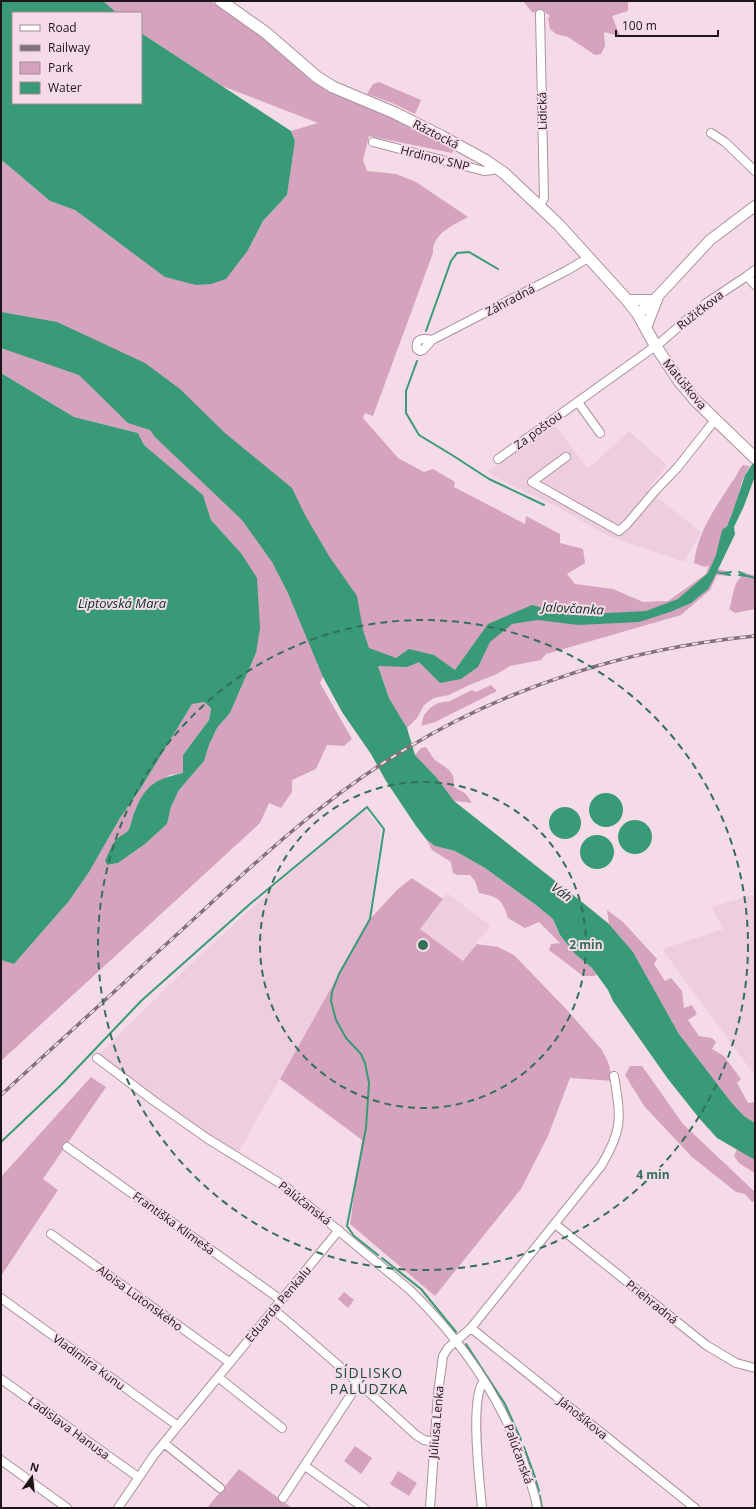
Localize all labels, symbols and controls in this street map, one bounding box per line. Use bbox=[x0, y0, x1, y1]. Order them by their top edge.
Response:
legend bbox=[12, 12, 142, 104]
scale bar bbox=[616, 12, 718, 38]
text: 100 m bbox=[622, 17, 657, 34]
text: Road bbox=[48, 19, 77, 36]
text: Railway bbox=[48, 39, 91, 56]
text: Park bbox=[48, 59, 74, 76]
text: Water bbox=[48, 79, 82, 96]
street label: Lidická bbox=[533, 92, 551, 130]
street label: Ráztocká bbox=[410, 115, 462, 153]
street label: Hrdinov SNP bbox=[399, 141, 471, 175]
street label: Záhradná bbox=[482, 280, 538, 320]
street label: Ružičkova bbox=[673, 286, 727, 334]
street label: Matúškova bbox=[659, 355, 711, 413]
street label: Za poštou bbox=[510, 407, 566, 453]
water label: Liptovská Mara bbox=[78, 594, 167, 612]
water label: Jalovčanka bbox=[539, 597, 605, 619]
water label: Váh bbox=[548, 878, 576, 906]
text: 2 min bbox=[569, 936, 603, 953]
centre of rings bbox=[416, 938, 430, 952]
text: 4 min bbox=[636, 1166, 670, 1183]
street label: Palúčanská bbox=[275, 1177, 335, 1229]
street label: Františka Klimeša bbox=[129, 1187, 219, 1259]
street label: Aloisa Lutonského bbox=[94, 1261, 186, 1335]
street label: Eduarda Penkalu bbox=[241, 1262, 315, 1346]
street label: Priehradná bbox=[622, 1276, 682, 1328]
street label: Vladimíra Kunu bbox=[49, 1330, 129, 1394]
district label: SÍDLISKO PALÚDZKA bbox=[330, 1363, 408, 1398]
street label: Júliusa Lenka bbox=[424, 1385, 448, 1460]
street label: Jánošíkova bbox=[554, 1392, 611, 1443]
street label: Ladislava Hanusa bbox=[25, 1393, 113, 1463]
street label: Palúčanská bbox=[500, 1422, 538, 1486]
north arrow bbox=[12, 1457, 52, 1497]
text: N bbox=[28, 1458, 41, 1475]

